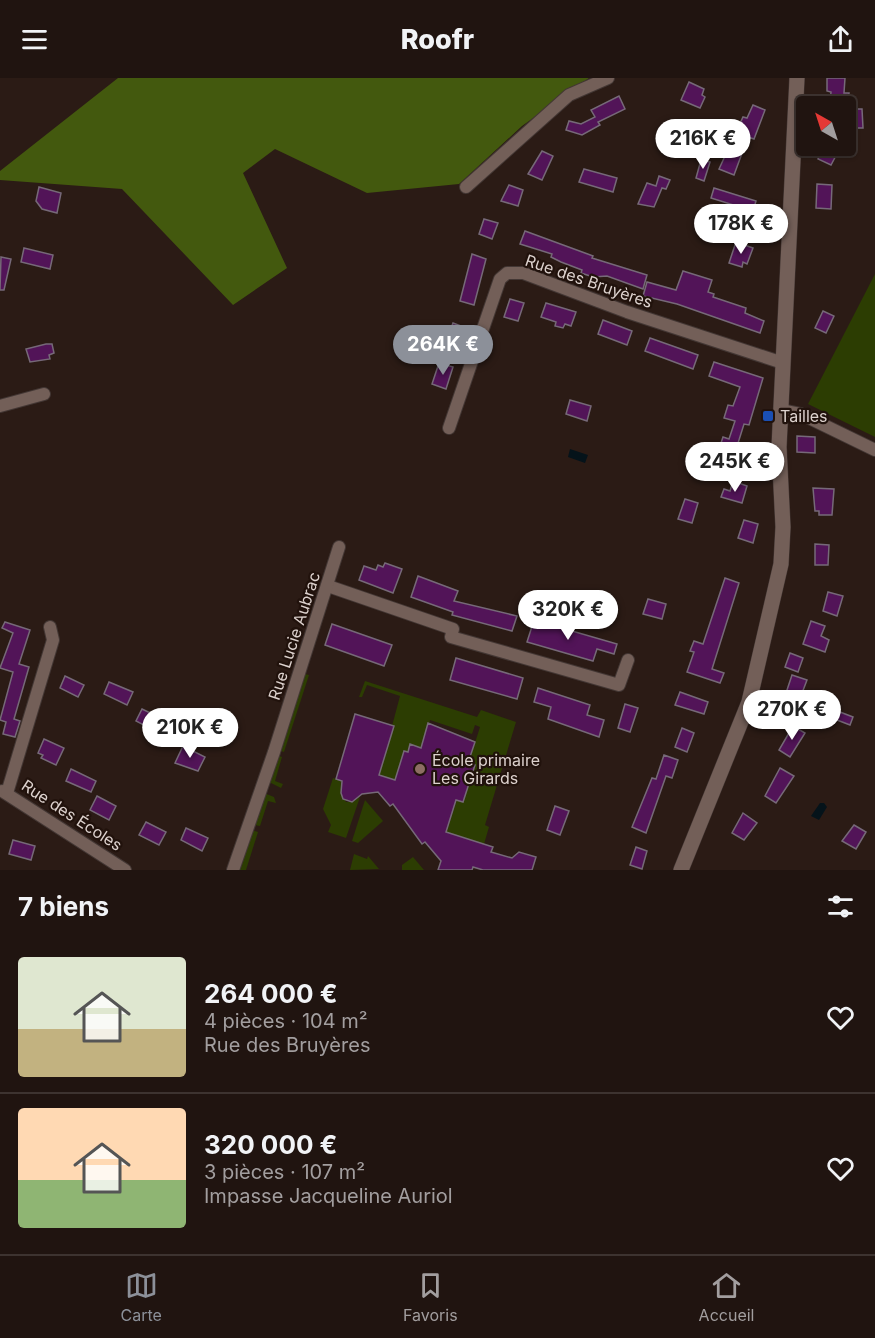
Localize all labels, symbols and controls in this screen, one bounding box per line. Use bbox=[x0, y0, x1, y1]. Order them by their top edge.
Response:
icon: menu bbox=[18, 23, 51, 56]
text: Roofr bbox=[401, 23, 474, 56]
icon: share bbox=[824, 23, 857, 56]
north arrow bbox=[796, 96, 856, 156]
map controls bbox=[796, 96, 856, 156]
pin: 216K € bbox=[654, 119, 752, 170]
text: 216K € bbox=[669, 126, 737, 150]
pin: 178K € bbox=[692, 204, 790, 255]
text: 178K € bbox=[708, 211, 774, 235]
street label: Rue des Bruyères bbox=[523, 250, 655, 312]
pin: 264K € bbox=[394, 325, 492, 376]
text: 264K € bbox=[407, 332, 479, 356]
place label: Tailles bbox=[780, 406, 828, 426]
marker: Tailles bbox=[761, 409, 775, 423]
pin: 245K € bbox=[686, 442, 784, 493]
text: 245K € bbox=[699, 449, 771, 473]
street label: Rue Lucie Aubrac bbox=[264, 569, 324, 703]
pin: 320K € bbox=[519, 590, 617, 641]
text: 320K € bbox=[532, 597, 604, 621]
pin: 270K € bbox=[743, 690, 841, 741]
text: 270K € bbox=[757, 697, 827, 721]
pin: 210K € bbox=[141, 708, 239, 759]
text: 210K € bbox=[156, 715, 224, 739]
place label: École primaire Les Girards bbox=[432, 750, 540, 788]
marker: École primaire Les Girards bbox=[413, 762, 427, 776]
street label: Rue des Écoles bbox=[18, 775, 126, 855]
icon: filters bbox=[824, 890, 857, 923]
text: 7 biens bbox=[18, 891, 109, 922]
text: 264 000 € bbox=[204, 978, 338, 1009]
icon: home bbox=[66, 981, 138, 1053]
icon: heart bbox=[824, 1001, 857, 1034]
text: 4 pièces · 104 m² bbox=[204, 1009, 368, 1033]
text: Rue des Bruyères bbox=[204, 1033, 370, 1057]
text: 320 000 € bbox=[204, 1129, 337, 1160]
icon: home bbox=[66, 1132, 138, 1204]
icon: heart bbox=[824, 1152, 857, 1185]
text: 3 pièces · 107 m² bbox=[204, 1160, 365, 1184]
text: Impasse Jacqueline Auriol bbox=[204, 1184, 453, 1208]
tab: Carte bbox=[121, 1269, 162, 1325]
tab: Favoris bbox=[403, 1269, 458, 1325]
tab: Accueil bbox=[699, 1269, 754, 1325]

